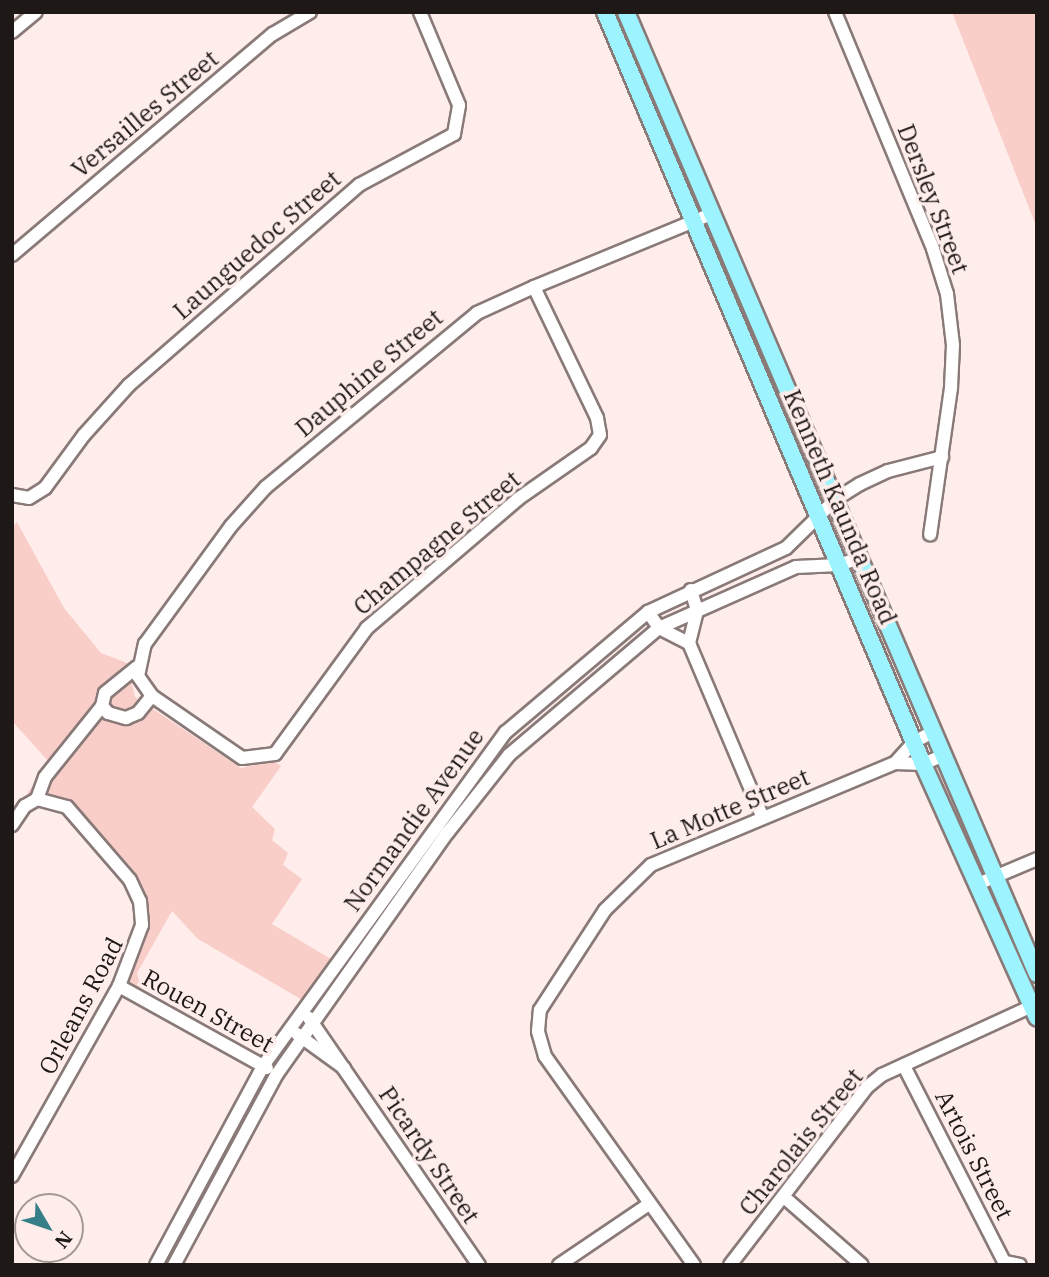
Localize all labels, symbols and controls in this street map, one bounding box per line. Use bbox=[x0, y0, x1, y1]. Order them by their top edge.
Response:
street label: Versailles Street bbox=[66, 44, 224, 184]
street label: Dersley Street bbox=[891, 120, 975, 278]
street label: Launguedoc Street bbox=[167, 165, 347, 325]
street label: Dauphine Street bbox=[290, 303, 448, 443]
street label: Kenneth Kaunda Road bbox=[777, 385, 903, 629]
street label: Champagne Street bbox=[348, 465, 526, 621]
street label: Normandie Avenue bbox=[338, 723, 490, 917]
street label: La Motte Street bbox=[646, 763, 814, 855]
street label: Orleans Road bbox=[33, 933, 129, 1079]
street label: Rouen Street bbox=[137, 963, 279, 1059]
street label: Charolais Street bbox=[733, 1063, 869, 1221]
street label: Picardy Street bbox=[373, 1081, 485, 1229]
street label: Artois Street bbox=[929, 1085, 1019, 1225]
north arrow bbox=[14, 1193, 84, 1263]
text: N bbox=[50, 1227, 78, 1253]

